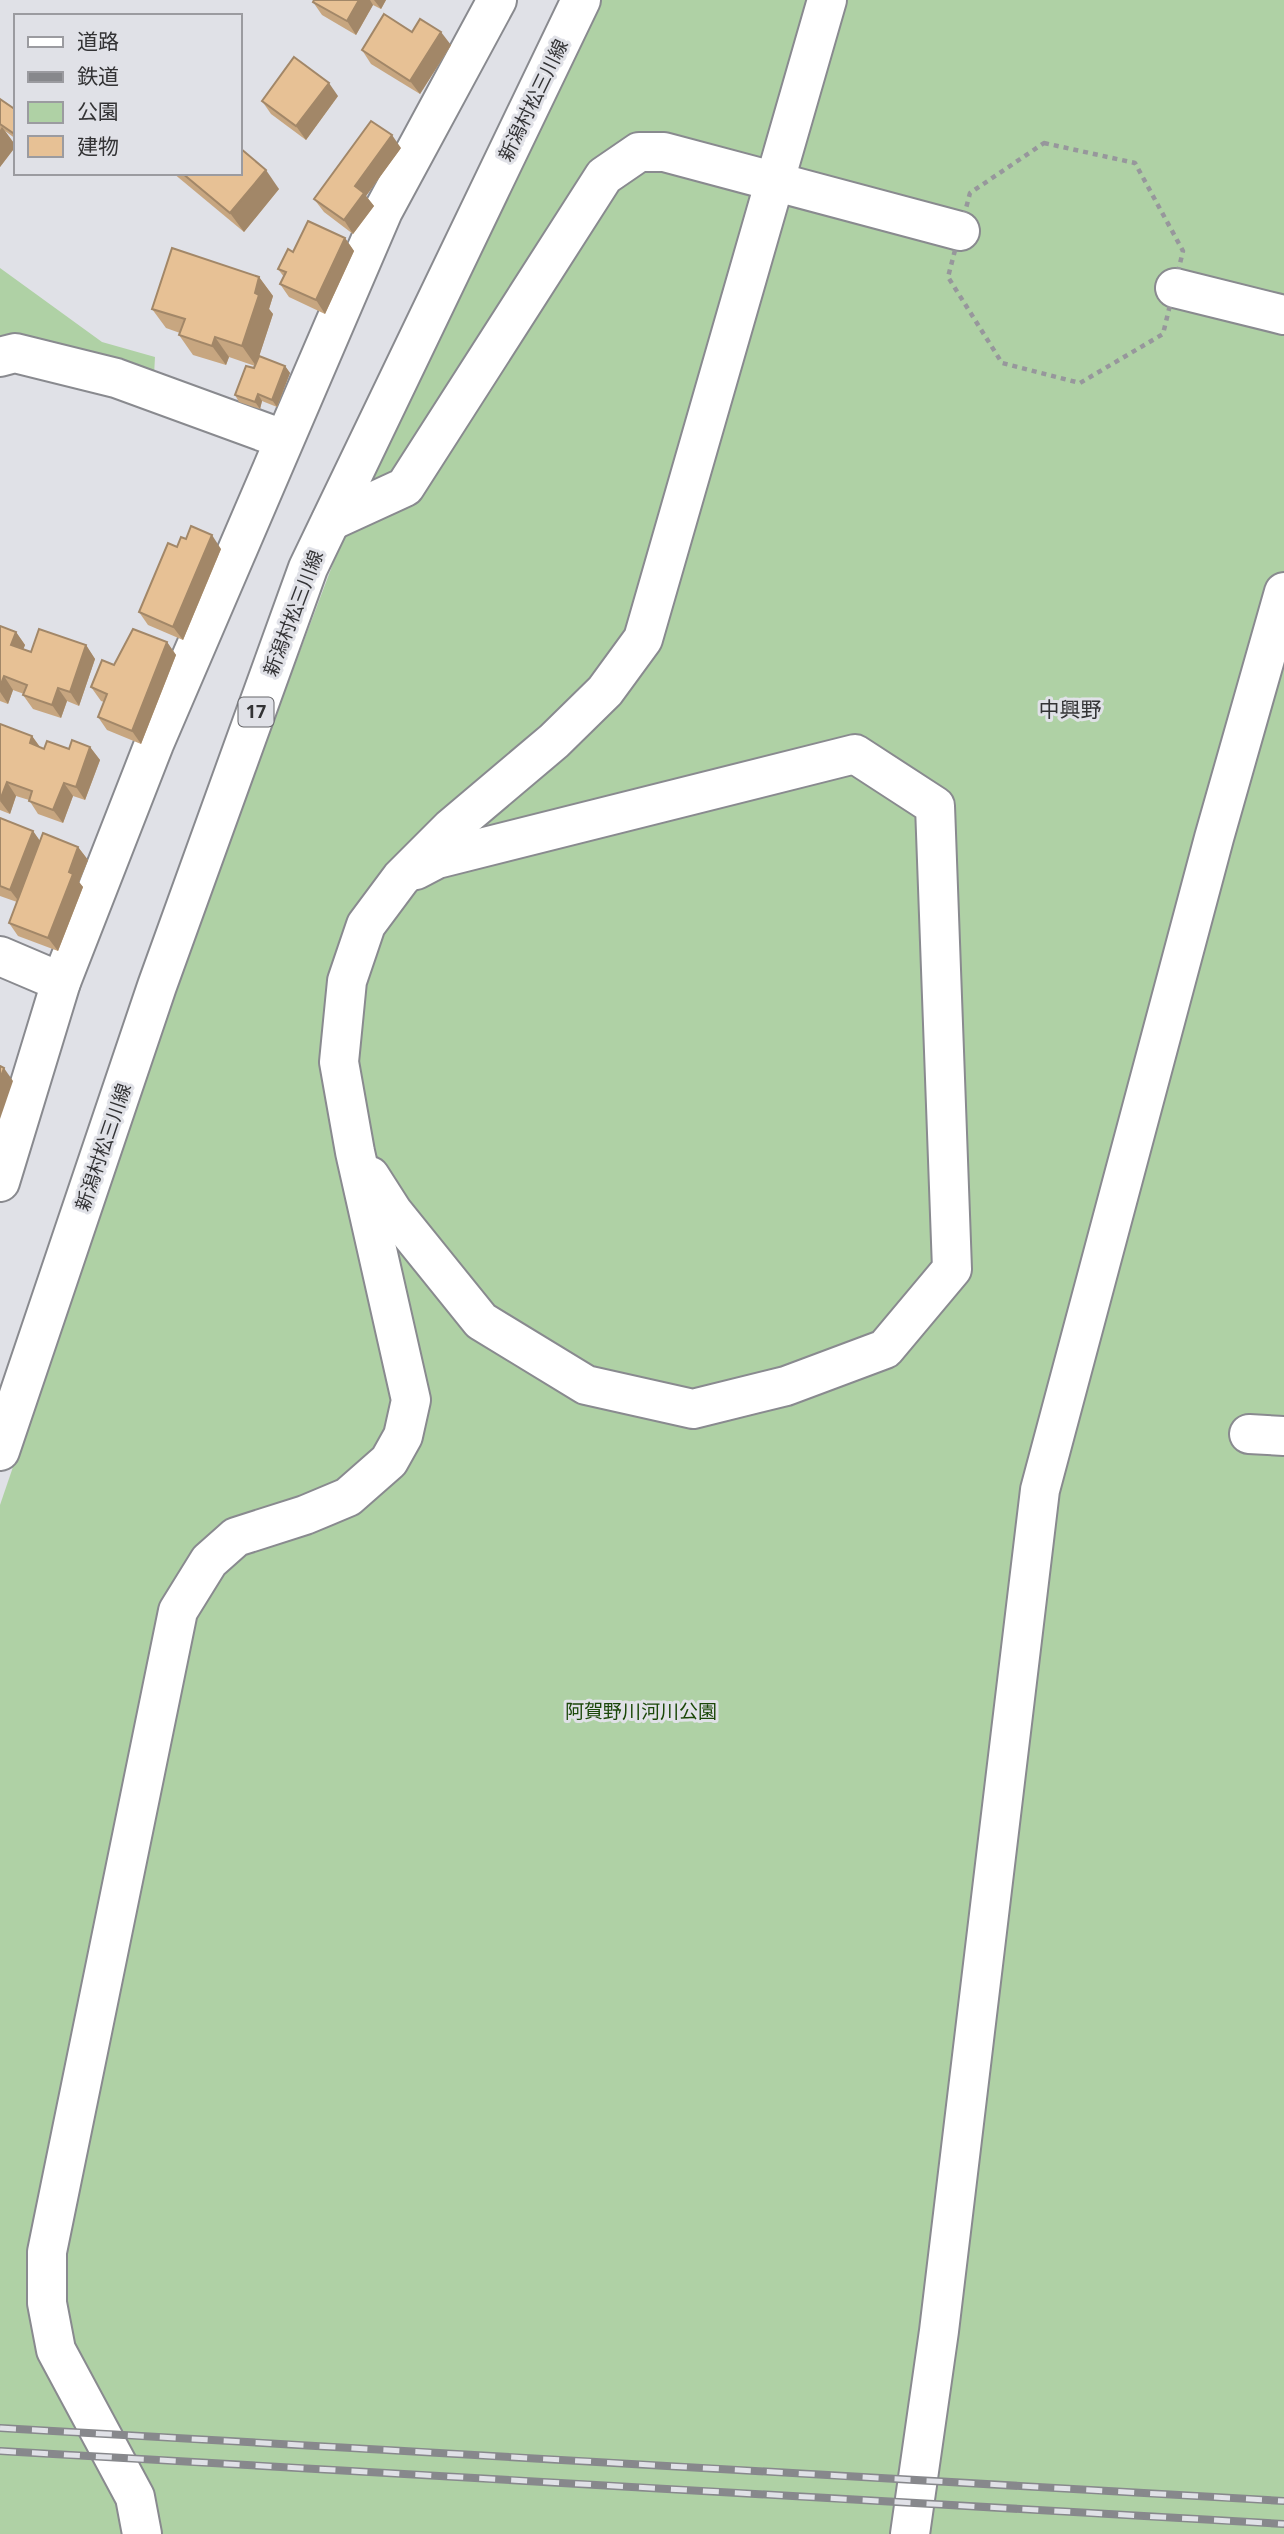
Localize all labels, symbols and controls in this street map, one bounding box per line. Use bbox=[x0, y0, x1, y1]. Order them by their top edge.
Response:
legend bbox=[14, 14, 242, 175]
text: 道路 bbox=[77, 27, 119, 55]
street label: 新潟村松三川線 bbox=[492, 35, 574, 165]
text: 鉄道 bbox=[77, 62, 119, 90]
text: 公園 bbox=[77, 97, 119, 125]
text: 建物 bbox=[77, 132, 119, 160]
street label: 新潟村松三川線 bbox=[257, 546, 329, 680]
district label: 中興野 bbox=[1039, 695, 1102, 723]
road number: 17 bbox=[238, 698, 274, 726]
street label: 新潟村松三川線 bbox=[69, 1080, 137, 1214]
park label: 阿賀野川河川公園 bbox=[565, 1698, 717, 1724]

